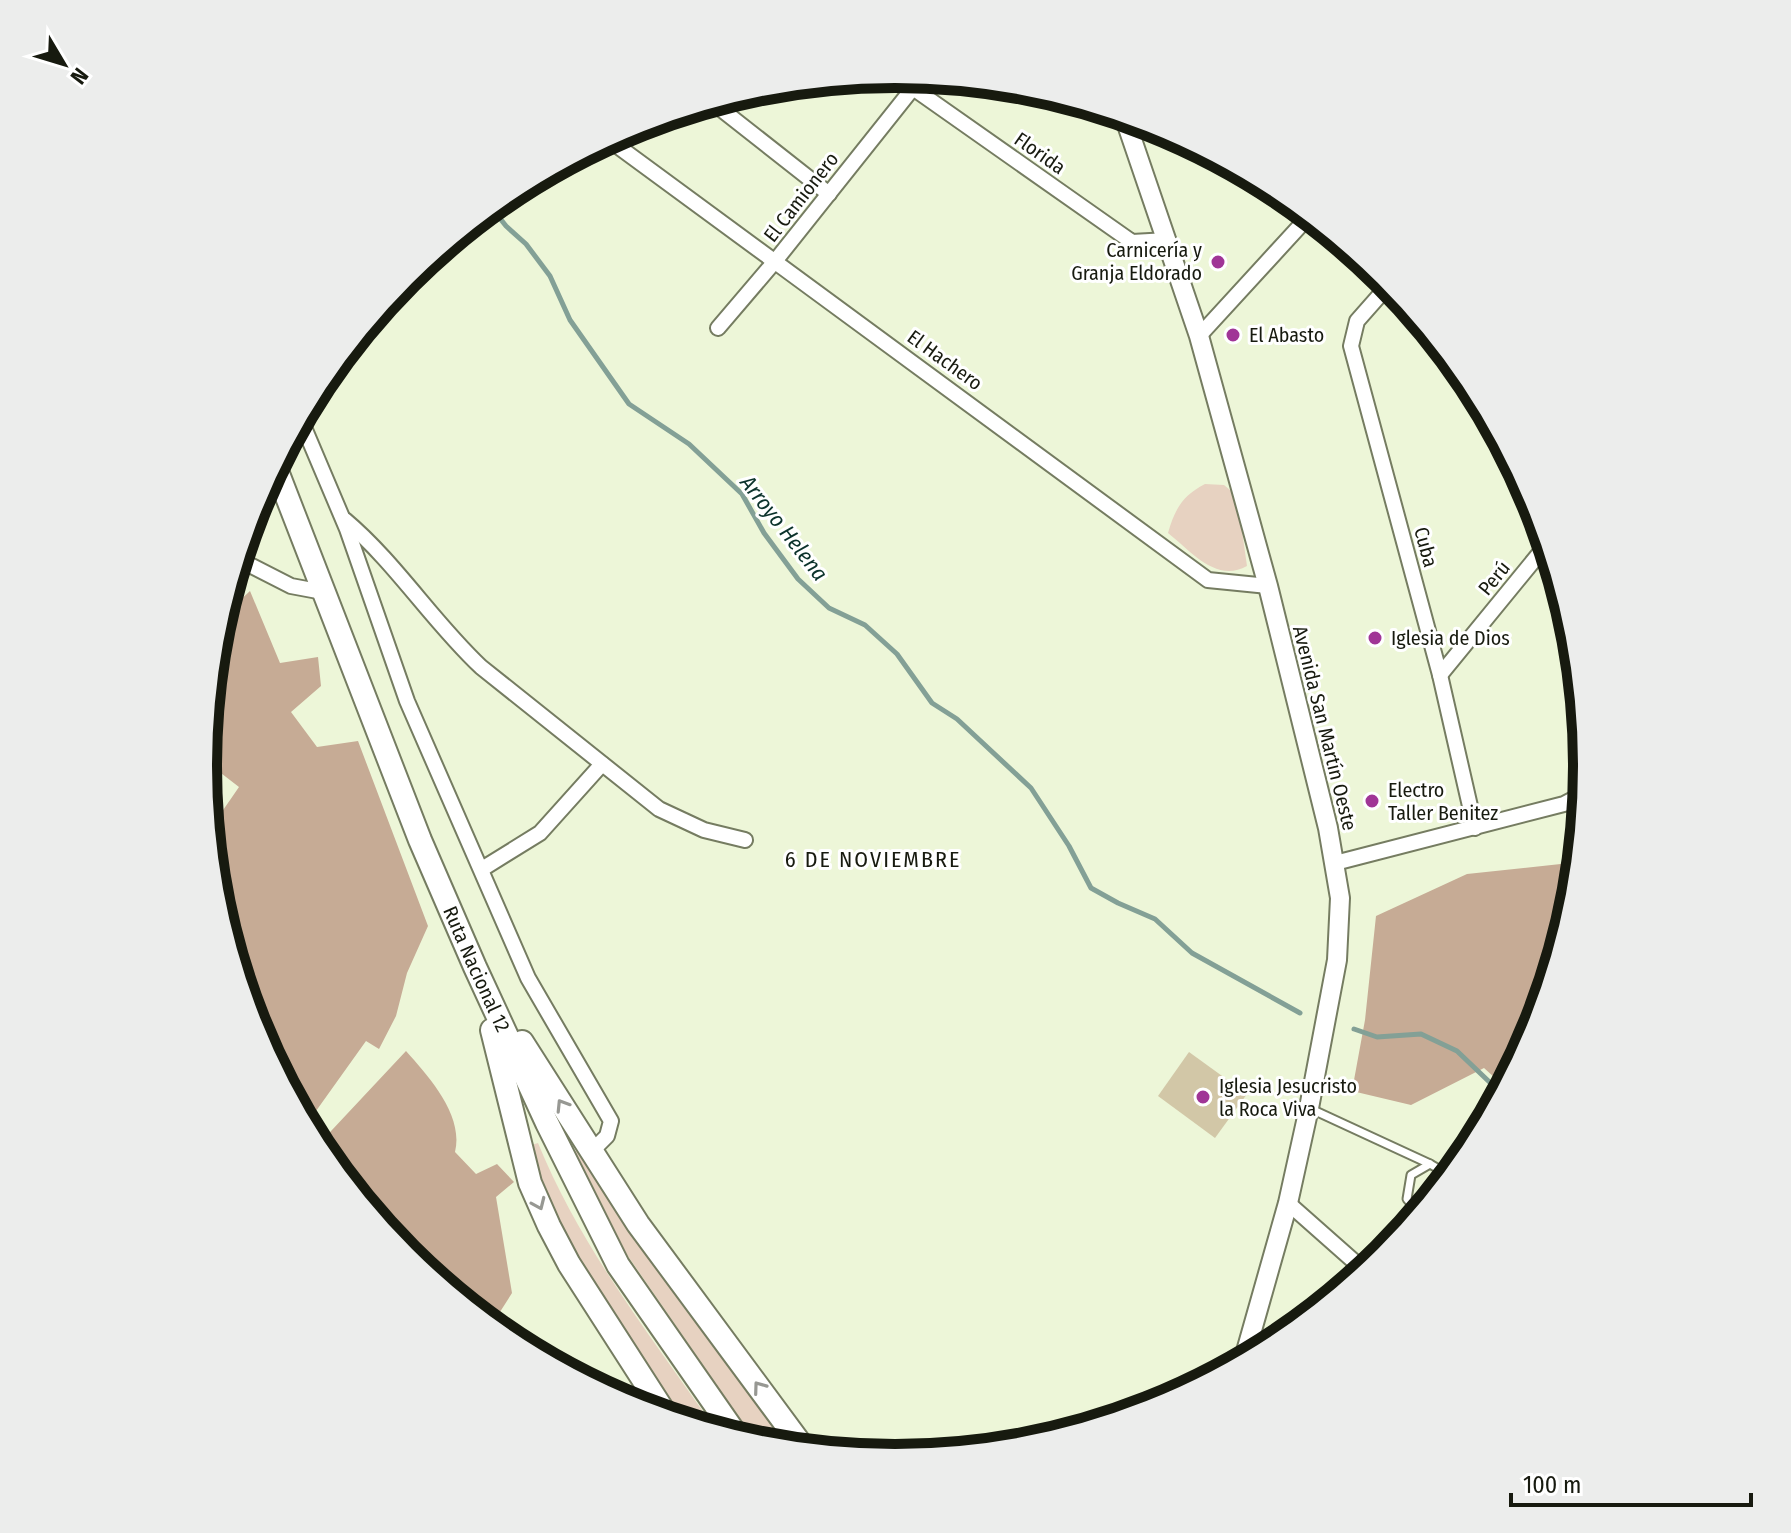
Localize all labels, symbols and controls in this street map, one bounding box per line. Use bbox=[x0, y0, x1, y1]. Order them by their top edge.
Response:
north arrow bbox=[24, 24, 104, 104]
text: N bbox=[65, 62, 94, 90]
street label: Florida bbox=[1010, 127, 1070, 179]
street label: El Camionero bbox=[759, 147, 843, 247]
place label: Carnicería y Granja Eldorado bbox=[1071, 238, 1202, 285]
marker: Carnicería y Granja Eldorado bbox=[1209, 253, 1227, 271]
place label: El Abasto bbox=[1249, 323, 1324, 347]
street label: El Hachero bbox=[903, 325, 987, 395]
marker: El Abasto bbox=[1224, 326, 1242, 344]
water label: Arroyo Helena bbox=[734, 469, 834, 586]
street label: Cuba bbox=[1409, 524, 1443, 570]
street label: Perú bbox=[1473, 556, 1515, 600]
street label: Avenida San Martín Oeste bbox=[1288, 623, 1362, 833]
place label: Iglesia de Dios bbox=[1391, 626, 1510, 650]
marker: Iglesia de Dios bbox=[1366, 629, 1384, 647]
place label: Electro Taller Benitez bbox=[1388, 778, 1498, 825]
marker: Electro Taller Benitez bbox=[1363, 792, 1381, 810]
district label: 6 DE NOVIEMBRE bbox=[785, 846, 961, 873]
street label: Ruta Nacional 12 bbox=[438, 902, 515, 1036]
place label: Iglesia Jesucristo la Roca Viva bbox=[1219, 1074, 1357, 1121]
marker: Iglesia Jesucristo la Roca Viva bbox=[1194, 1088, 1212, 1106]
one-way arrow bbox=[557, 1099, 572, 1114]
one-way arrow bbox=[529, 1195, 545, 1210]
one-way arrow bbox=[754, 1382, 768, 1396]
scale bar bbox=[1511, 1457, 1751, 1507]
text: 100 m bbox=[1523, 1471, 1581, 1499]

